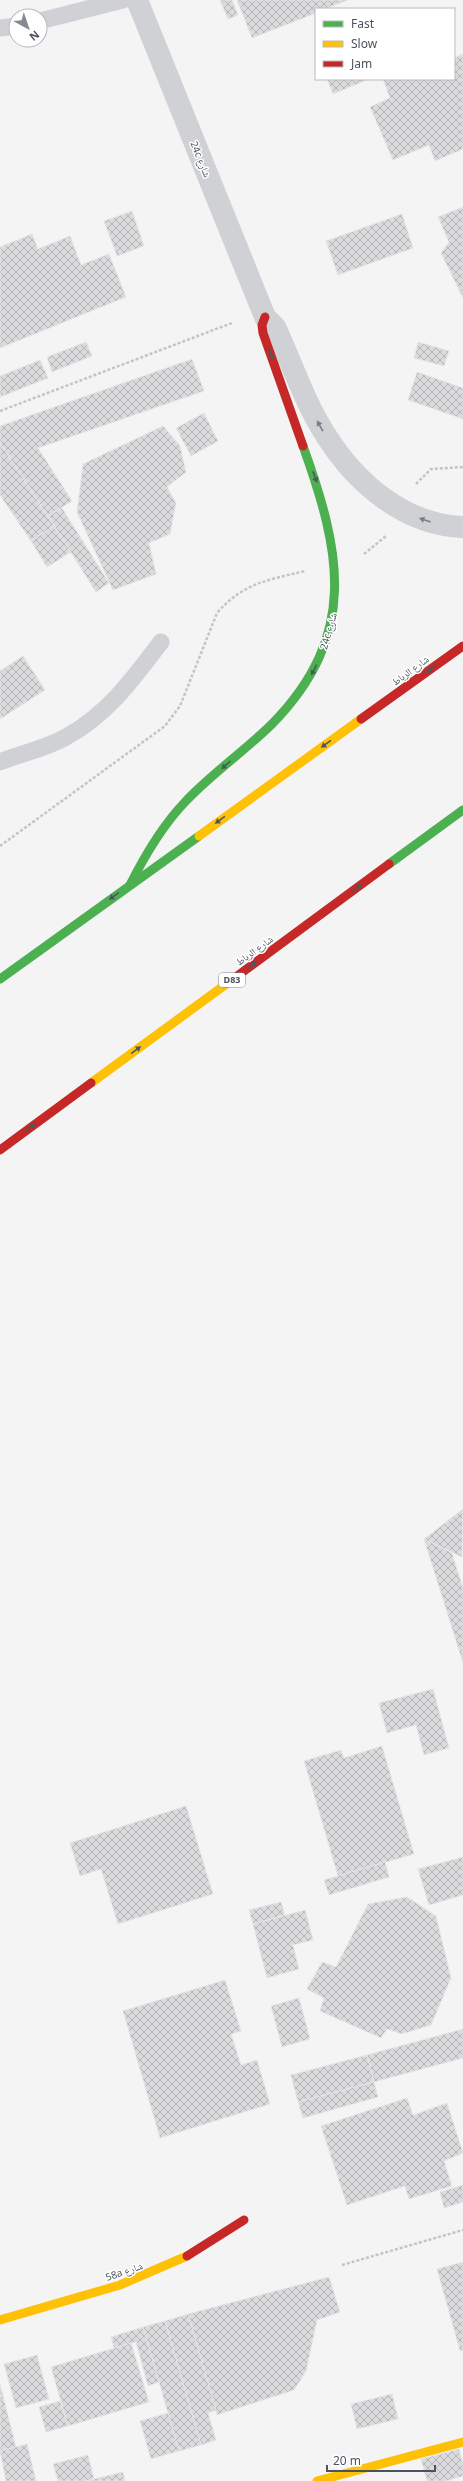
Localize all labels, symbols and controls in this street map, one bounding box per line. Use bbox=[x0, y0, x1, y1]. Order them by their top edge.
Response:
north arrow bbox=[8, 8, 48, 48]
legend bbox=[315, 8, 455, 80]
text: Fast bbox=[351, 15, 375, 32]
text: N bbox=[26, 27, 43, 45]
text: Slow bbox=[351, 35, 378, 52]
text: Jam bbox=[350, 55, 372, 72]
street label: 24c شارع bbox=[187, 139, 215, 180]
one-way arrow bbox=[268, 349, 274, 361]
one-way arrow bbox=[317, 420, 324, 432]
one-way arrow bbox=[312, 471, 318, 483]
one-way arrow bbox=[418, 517, 430, 523]
street label: 24c شارع bbox=[316, 610, 340, 651]
street label: شارع الرباط bbox=[388, 651, 432, 688]
one-way arrow bbox=[311, 664, 317, 676]
one-way arrow bbox=[426, 665, 437, 673]
one-way arrow bbox=[320, 740, 331, 748]
one-way arrow bbox=[221, 760, 232, 769]
one-way arrow bbox=[215, 816, 225, 824]
one-way arrow bbox=[352, 884, 363, 892]
one-way arrow bbox=[109, 892, 120, 900]
street label: شارع الرباط bbox=[232, 931, 276, 968]
one-way arrow bbox=[247, 961, 258, 969]
road number: D83 bbox=[219, 973, 245, 987]
one-way arrow bbox=[131, 1046, 142, 1054]
one-way arrow bbox=[26, 1123, 37, 1131]
street label: 58a شارع bbox=[103, 2258, 145, 2284]
scale bar bbox=[327, 2447, 435, 2473]
text: 20 m bbox=[333, 2452, 361, 2469]

